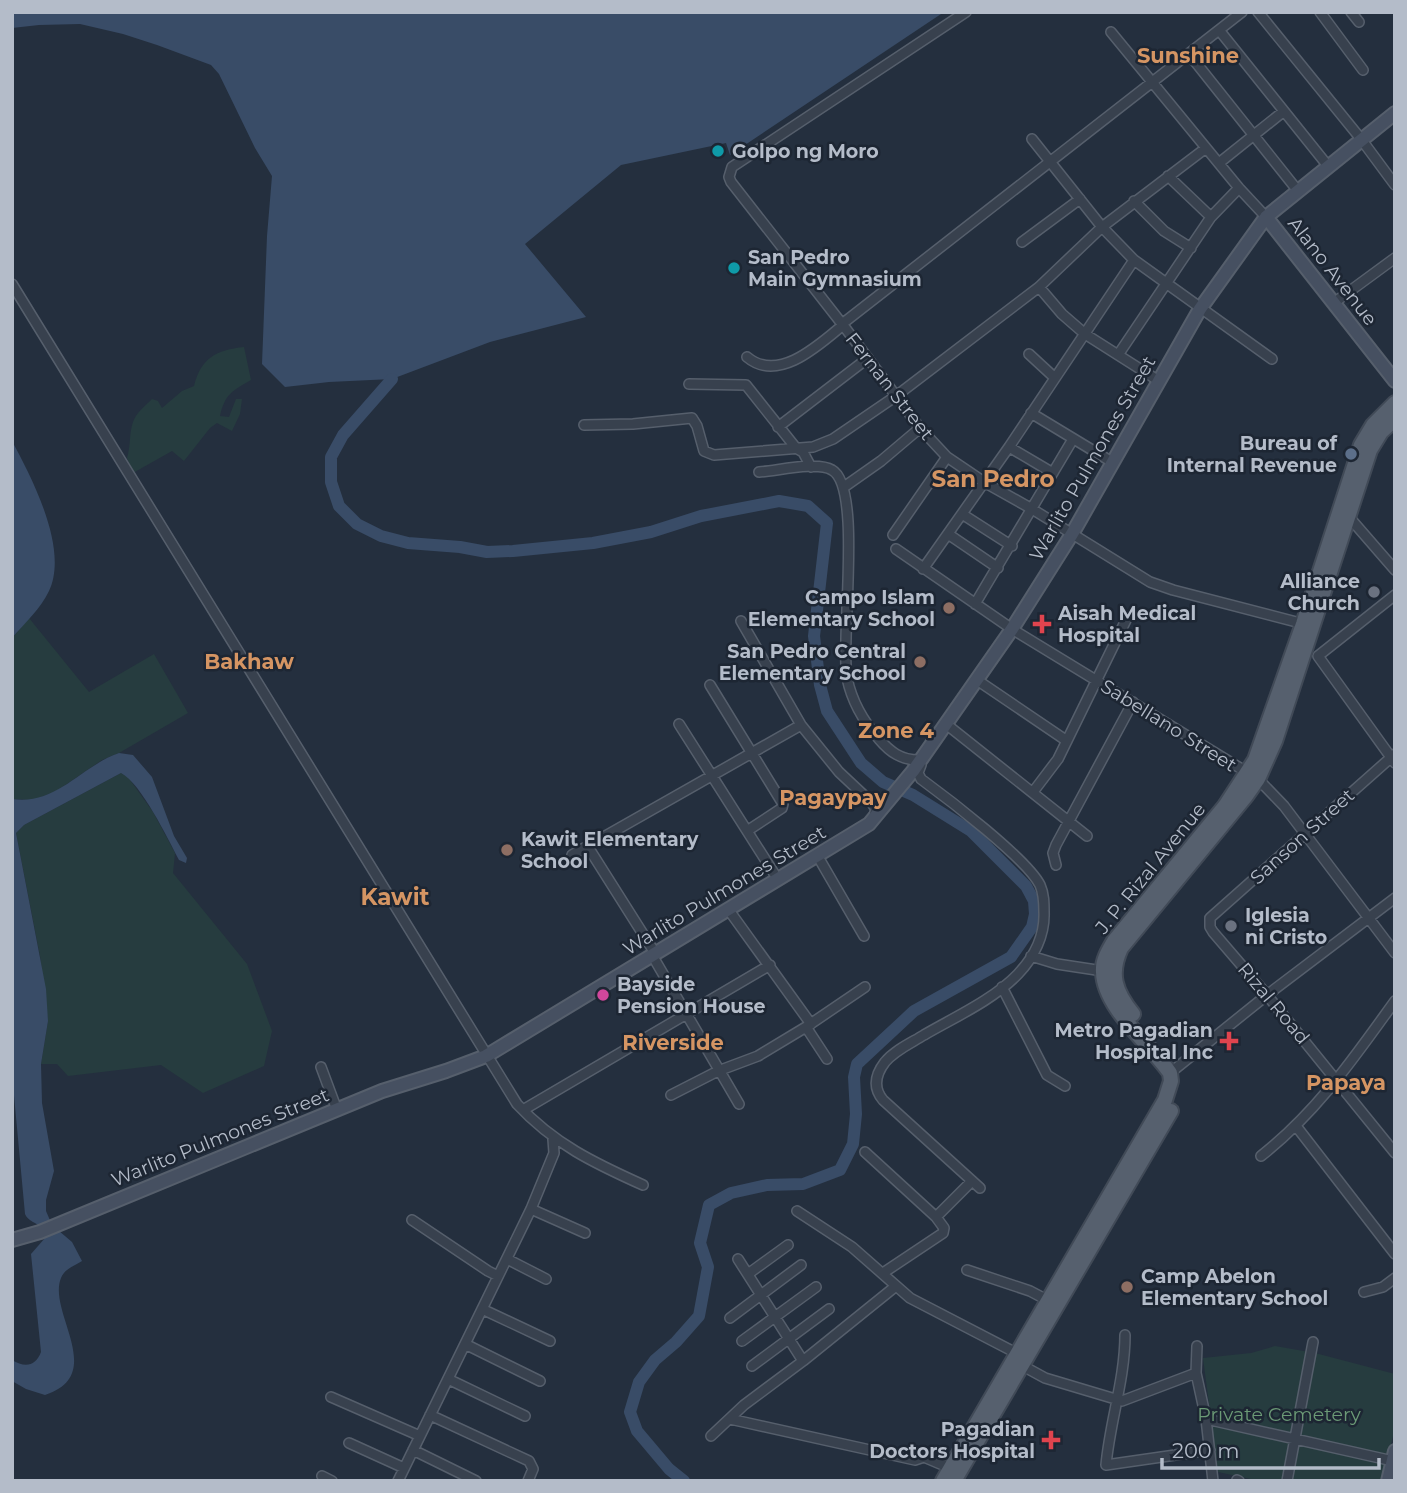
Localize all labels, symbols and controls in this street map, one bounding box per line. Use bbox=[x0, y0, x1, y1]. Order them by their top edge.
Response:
district label: Sunshine bbox=[1137, 43, 1239, 68]
place label: Golpo ng Moro bbox=[732, 140, 879, 163]
marker: Golpo ng Moro bbox=[710, 143, 726, 159]
street label: Alano Avenue bbox=[1283, 212, 1382, 330]
place label: San Pedro Main Gymnasium bbox=[748, 246, 922, 291]
marker: San Pedro Main Gymnasium bbox=[726, 260, 742, 276]
street label: Fernan Street bbox=[841, 328, 939, 445]
street label: Warlito Pulmones Street bbox=[1024, 352, 1161, 565]
place label: Bureau of Internal Revenue bbox=[1167, 432, 1338, 477]
marker: Bureau of Internal Revenue bbox=[1343, 446, 1359, 462]
district label: San Pedro bbox=[931, 465, 1055, 493]
place label: Alliance Church bbox=[1279, 570, 1360, 615]
marker: Alliance Church bbox=[1366, 584, 1382, 600]
place label: Campo Islam Elementary School bbox=[748, 586, 935, 631]
marker: Campo Islam Elementary School bbox=[941, 600, 957, 616]
place label: Aisah Medical Hospital bbox=[1057, 602, 1196, 647]
marker: Aisah Medical Hospital bbox=[1032, 614, 1052, 634]
place label: San Pedro Central Elementary School bbox=[719, 640, 906, 685]
district label: Bakhaw bbox=[204, 649, 294, 674]
marker: San Pedro Central Elementary School bbox=[912, 654, 928, 670]
street label: Sabellano Street bbox=[1097, 674, 1241, 777]
district label: Zone 4 bbox=[858, 718, 935, 743]
street label: Sanson Street bbox=[1246, 783, 1359, 889]
district label: Pagaypay bbox=[779, 785, 887, 810]
street label: J. P. Rizal Avenue bbox=[1090, 798, 1210, 939]
street label: Warlito Pulmones Street bbox=[619, 821, 830, 960]
place label: Kawit Elementary School bbox=[521, 828, 699, 873]
marker: Kawit Elementary School bbox=[499, 842, 515, 858]
district label: Kawit bbox=[360, 883, 430, 911]
place label: Iglesia ni Cristo bbox=[1245, 904, 1327, 949]
marker: Iglesia ni Cristo bbox=[1223, 918, 1239, 934]
street label: Rizal Road bbox=[1233, 958, 1314, 1049]
place label: Bayside Pension House bbox=[617, 973, 766, 1018]
marker: Bayside Pension House bbox=[595, 987, 611, 1003]
place label: Metro Pagadian Hospital Inc bbox=[1055, 1019, 1213, 1064]
district label: Riverside bbox=[622, 1030, 724, 1055]
marker: Metro Pagadian Hospital Inc bbox=[1219, 1031, 1239, 1051]
district label: Papaya bbox=[1306, 1070, 1386, 1095]
street label: Warlito Pulmones Street bbox=[108, 1083, 333, 1192]
place label: Camp Abelon Elementary School bbox=[1141, 1265, 1328, 1310]
marker: Camp Abelon Elementary School bbox=[1119, 1279, 1135, 1295]
park label: Private Cemetery bbox=[1197, 1403, 1361, 1426]
place label: Pagadian Doctors Hospital bbox=[869, 1418, 1035, 1463]
scale bar bbox=[1162, 1426, 1379, 1470]
marker: Pagadian Doctors Hospital bbox=[1041, 1430, 1061, 1450]
text: 200 m bbox=[1172, 1438, 1239, 1463]

